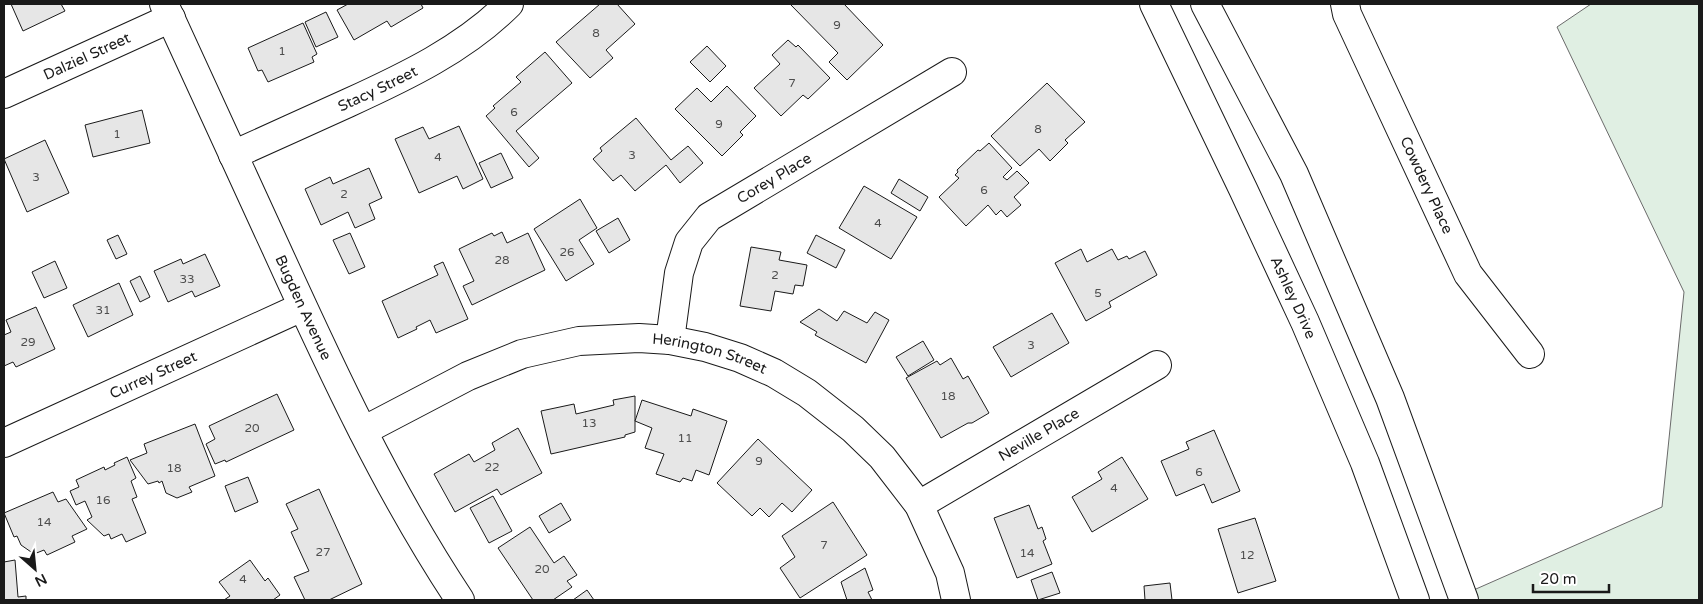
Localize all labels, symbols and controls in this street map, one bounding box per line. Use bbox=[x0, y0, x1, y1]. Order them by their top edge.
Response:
house number: 9 bbox=[833, 18, 841, 32]
house number: 8 bbox=[592, 26, 600, 40]
street label: Dalziel Street bbox=[40, 29, 133, 84]
house number: 1 bbox=[278, 44, 286, 58]
street label: Stacy Street bbox=[335, 62, 421, 115]
house number: 7 bbox=[788, 76, 796, 90]
house number: 6 bbox=[510, 105, 518, 119]
house number: 9 bbox=[715, 117, 723, 131]
house number: 8 bbox=[1034, 122, 1042, 136]
house number: 1 bbox=[113, 127, 121, 141]
street label: Cowdery Place bbox=[1396, 134, 1457, 237]
house number: 3 bbox=[628, 148, 636, 162]
street label: Corey Place bbox=[733, 149, 815, 207]
house number: 4 bbox=[434, 150, 442, 164]
house number: 3 bbox=[32, 170, 40, 184]
house number: 6 bbox=[980, 183, 988, 197]
house number: 2 bbox=[340, 187, 348, 201]
house number: 4 bbox=[874, 216, 882, 230]
house number: 26 bbox=[559, 245, 575, 259]
street label: Bugden Avenue bbox=[271, 252, 335, 363]
house number: 28 bbox=[494, 253, 510, 267]
street label: Ashley Drive bbox=[1267, 254, 1320, 341]
house number: 2 bbox=[771, 268, 779, 282]
house number: 33 bbox=[179, 272, 195, 286]
house number: 5 bbox=[1094, 286, 1102, 300]
house number: 31 bbox=[95, 303, 111, 317]
street label: Herington Street bbox=[652, 330, 770, 378]
house number: 29 bbox=[20, 335, 36, 349]
house number: 3 bbox=[1027, 338, 1035, 352]
street label: Currey Street bbox=[107, 347, 200, 403]
house number: 18 bbox=[940, 389, 956, 403]
street label: Neville Place bbox=[995, 404, 1082, 465]
house number: 13 bbox=[581, 416, 597, 430]
house number: 20 bbox=[244, 421, 260, 435]
house number: 11 bbox=[677, 431, 693, 445]
house number: 9 bbox=[755, 454, 763, 468]
house number: 22 bbox=[484, 460, 500, 474]
house number: 18 bbox=[166, 461, 182, 475]
house number: 6 bbox=[1195, 465, 1203, 479]
house number: 4 bbox=[1110, 481, 1118, 495]
house number: 16 bbox=[95, 493, 111, 507]
house number: 14 bbox=[36, 515, 52, 529]
house number: 7 bbox=[820, 538, 828, 552]
north arrow bbox=[10, 544, 60, 594]
house number: 27 bbox=[315, 545, 331, 559]
house number: 14 bbox=[1019, 546, 1035, 560]
house number: 12 bbox=[1239, 548, 1255, 562]
house number: 20 bbox=[534, 562, 550, 576]
scale bar bbox=[1533, 562, 1609, 594]
text: N bbox=[32, 570, 50, 590]
text: 20 m bbox=[1540, 570, 1577, 588]
house number: 4 bbox=[239, 572, 247, 586]

